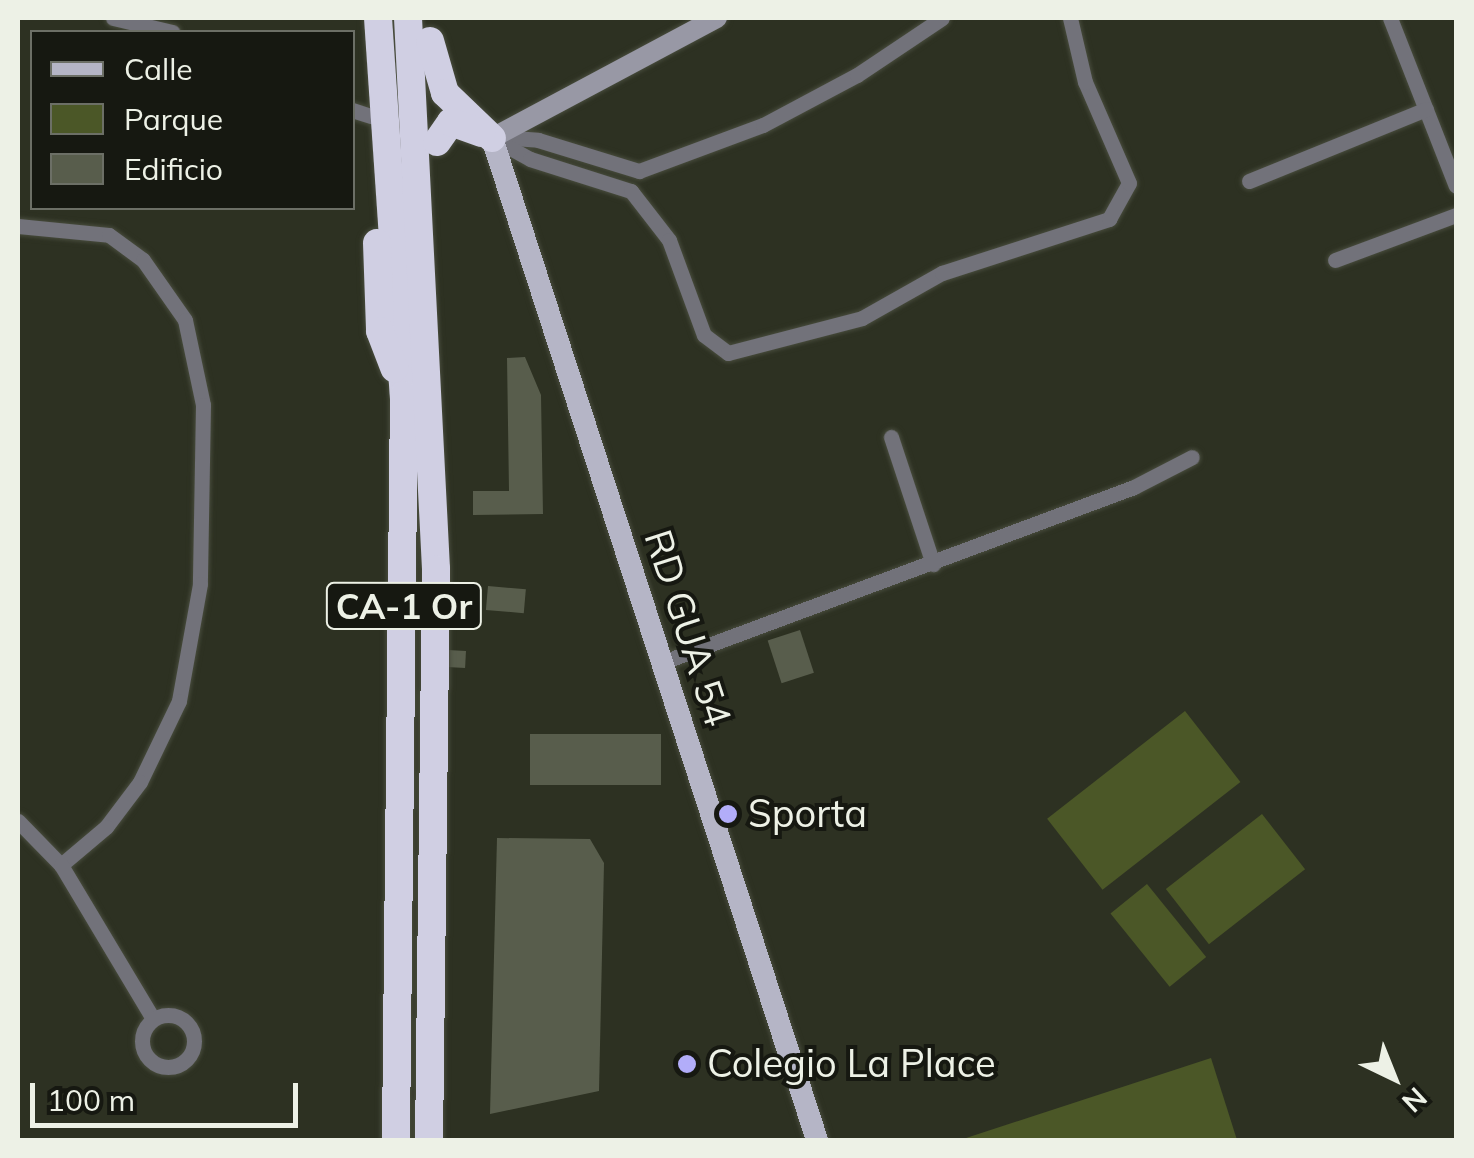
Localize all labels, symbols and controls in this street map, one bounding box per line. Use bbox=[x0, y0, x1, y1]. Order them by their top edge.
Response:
legend bbox=[30, 30, 355, 210]
text: Calle bbox=[124, 50, 193, 88]
text: Parque bbox=[124, 100, 223, 138]
text: Edificio bbox=[124, 150, 223, 188]
street label: RD GUA 54 bbox=[635, 524, 741, 732]
road number: CA-1 Or bbox=[324, 576, 484, 636]
place label: Sporta bbox=[748, 791, 867, 837]
marker: Sporta bbox=[717, 803, 739, 825]
north arrow bbox=[1344, 1028, 1444, 1128]
place label: Colegio La Place bbox=[707, 1041, 996, 1087]
marker: Colegio La Place bbox=[676, 1053, 698, 1075]
scale bar bbox=[35, 1063, 302, 1125]
text: N bbox=[1395, 1080, 1434, 1120]
text: 100 m bbox=[47, 1081, 135, 1119]

